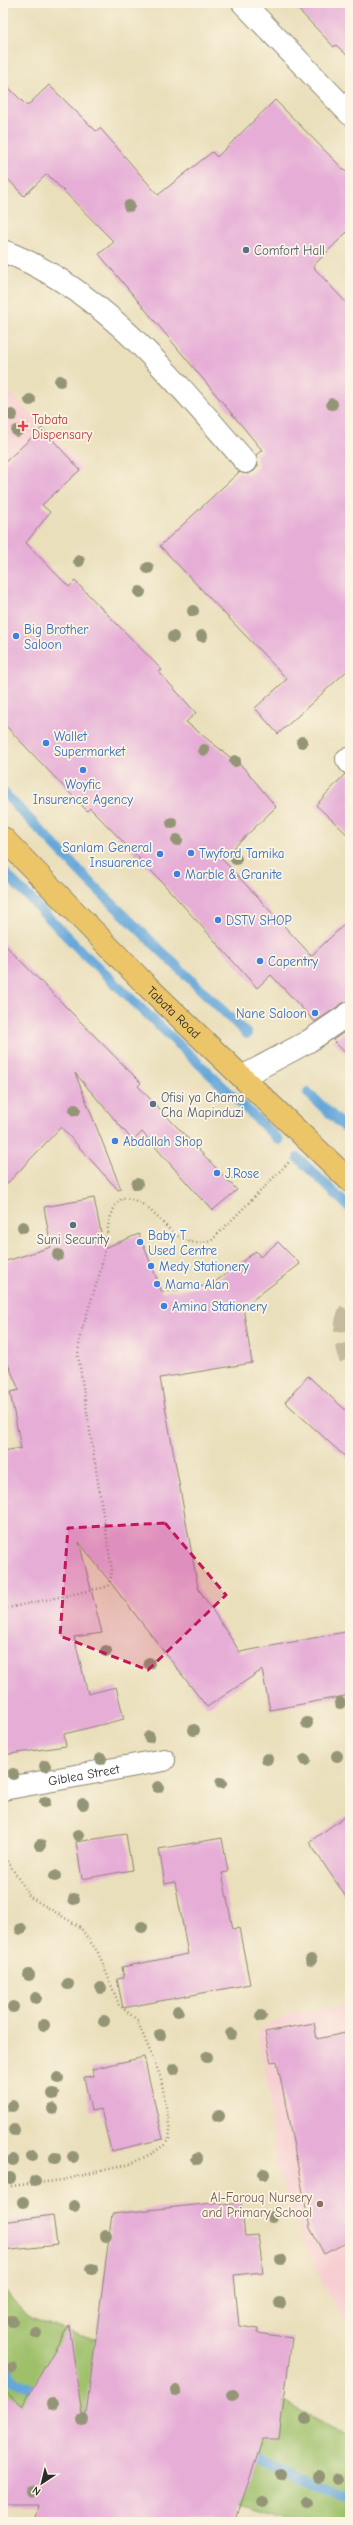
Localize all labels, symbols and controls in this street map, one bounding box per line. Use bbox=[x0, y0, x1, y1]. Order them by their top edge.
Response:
place label: Comfort Hall bbox=[254, 243, 325, 258]
marker: Comfort Hall bbox=[241, 245, 251, 255]
place label: Tabata Dispensary bbox=[32, 412, 92, 442]
marker: Tabata Dispensary bbox=[17, 420, 29, 432]
place label: Big Brother Saloon bbox=[24, 622, 89, 652]
marker: Big Brother Saloon bbox=[11, 631, 21, 641]
place label: Wallet Supermarket bbox=[54, 729, 127, 759]
marker: Wallet Supermarket bbox=[41, 738, 51, 748]
marker: Woyfic Insurence Agency bbox=[78, 765, 88, 775]
place label: Woyfic Insurence Agency bbox=[33, 777, 133, 807]
place label: Sanlam General Insuarence bbox=[62, 840, 152, 870]
place label: Twyford Tamika bbox=[199, 846, 284, 861]
marker: Twyford Tamika bbox=[186, 848, 196, 858]
marker: Sanlam General Insuarence bbox=[155, 849, 165, 859]
place label: Marble & Granite bbox=[185, 867, 283, 882]
marker: Marble & Granite bbox=[172, 869, 182, 879]
place label: DSTV SHOP bbox=[226, 913, 292, 928]
marker: DSTV SHOP bbox=[213, 915, 223, 925]
place label: Capentry bbox=[268, 954, 318, 969]
marker: Capentry bbox=[255, 956, 265, 966]
street label: Tabata Road bbox=[144, 983, 204, 1041]
place label: Nane Saloon bbox=[236, 1006, 307, 1021]
marker: Nane Saloon bbox=[310, 1008, 320, 1018]
place label: Ofisi ya Chama Cha Mapinduzi bbox=[161, 1090, 244, 1120]
marker: Ofisi ya Chama Cha Mapinduzi bbox=[148, 1099, 158, 1109]
place label: Abdallah Shop bbox=[123, 1134, 203, 1149]
marker: Abdallah Shop bbox=[110, 1136, 120, 1146]
place label: J.Rose bbox=[225, 1166, 260, 1181]
marker: J.Rose bbox=[212, 1168, 222, 1178]
marker: Suni Security bbox=[68, 1220, 78, 1230]
place label: Baby T Used Centre bbox=[148, 1228, 217, 1258]
place label: Suni Security bbox=[37, 1232, 109, 1247]
marker: Baby T Used Centre bbox=[135, 1237, 145, 1247]
place label: Medy Stationery bbox=[159, 1259, 249, 1274]
marker: Medy Stationery bbox=[146, 1261, 156, 1271]
place label: Mama Alan bbox=[165, 1277, 229, 1292]
marker: Mama Alan bbox=[152, 1279, 162, 1289]
place label: Amina Stationery bbox=[172, 1299, 267, 1314]
marker: Amina Stationery bbox=[159, 1301, 169, 1311]
street label: Giblea Street bbox=[47, 1761, 122, 1789]
place label: Al-Farouq Nursery and Primary School bbox=[202, 2190, 312, 2220]
marker: Al-Farouq Nursery and Primary School bbox=[315, 2199, 325, 2209]
north arrow bbox=[22, 2463, 62, 2503]
text: N bbox=[30, 2483, 43, 2498]

